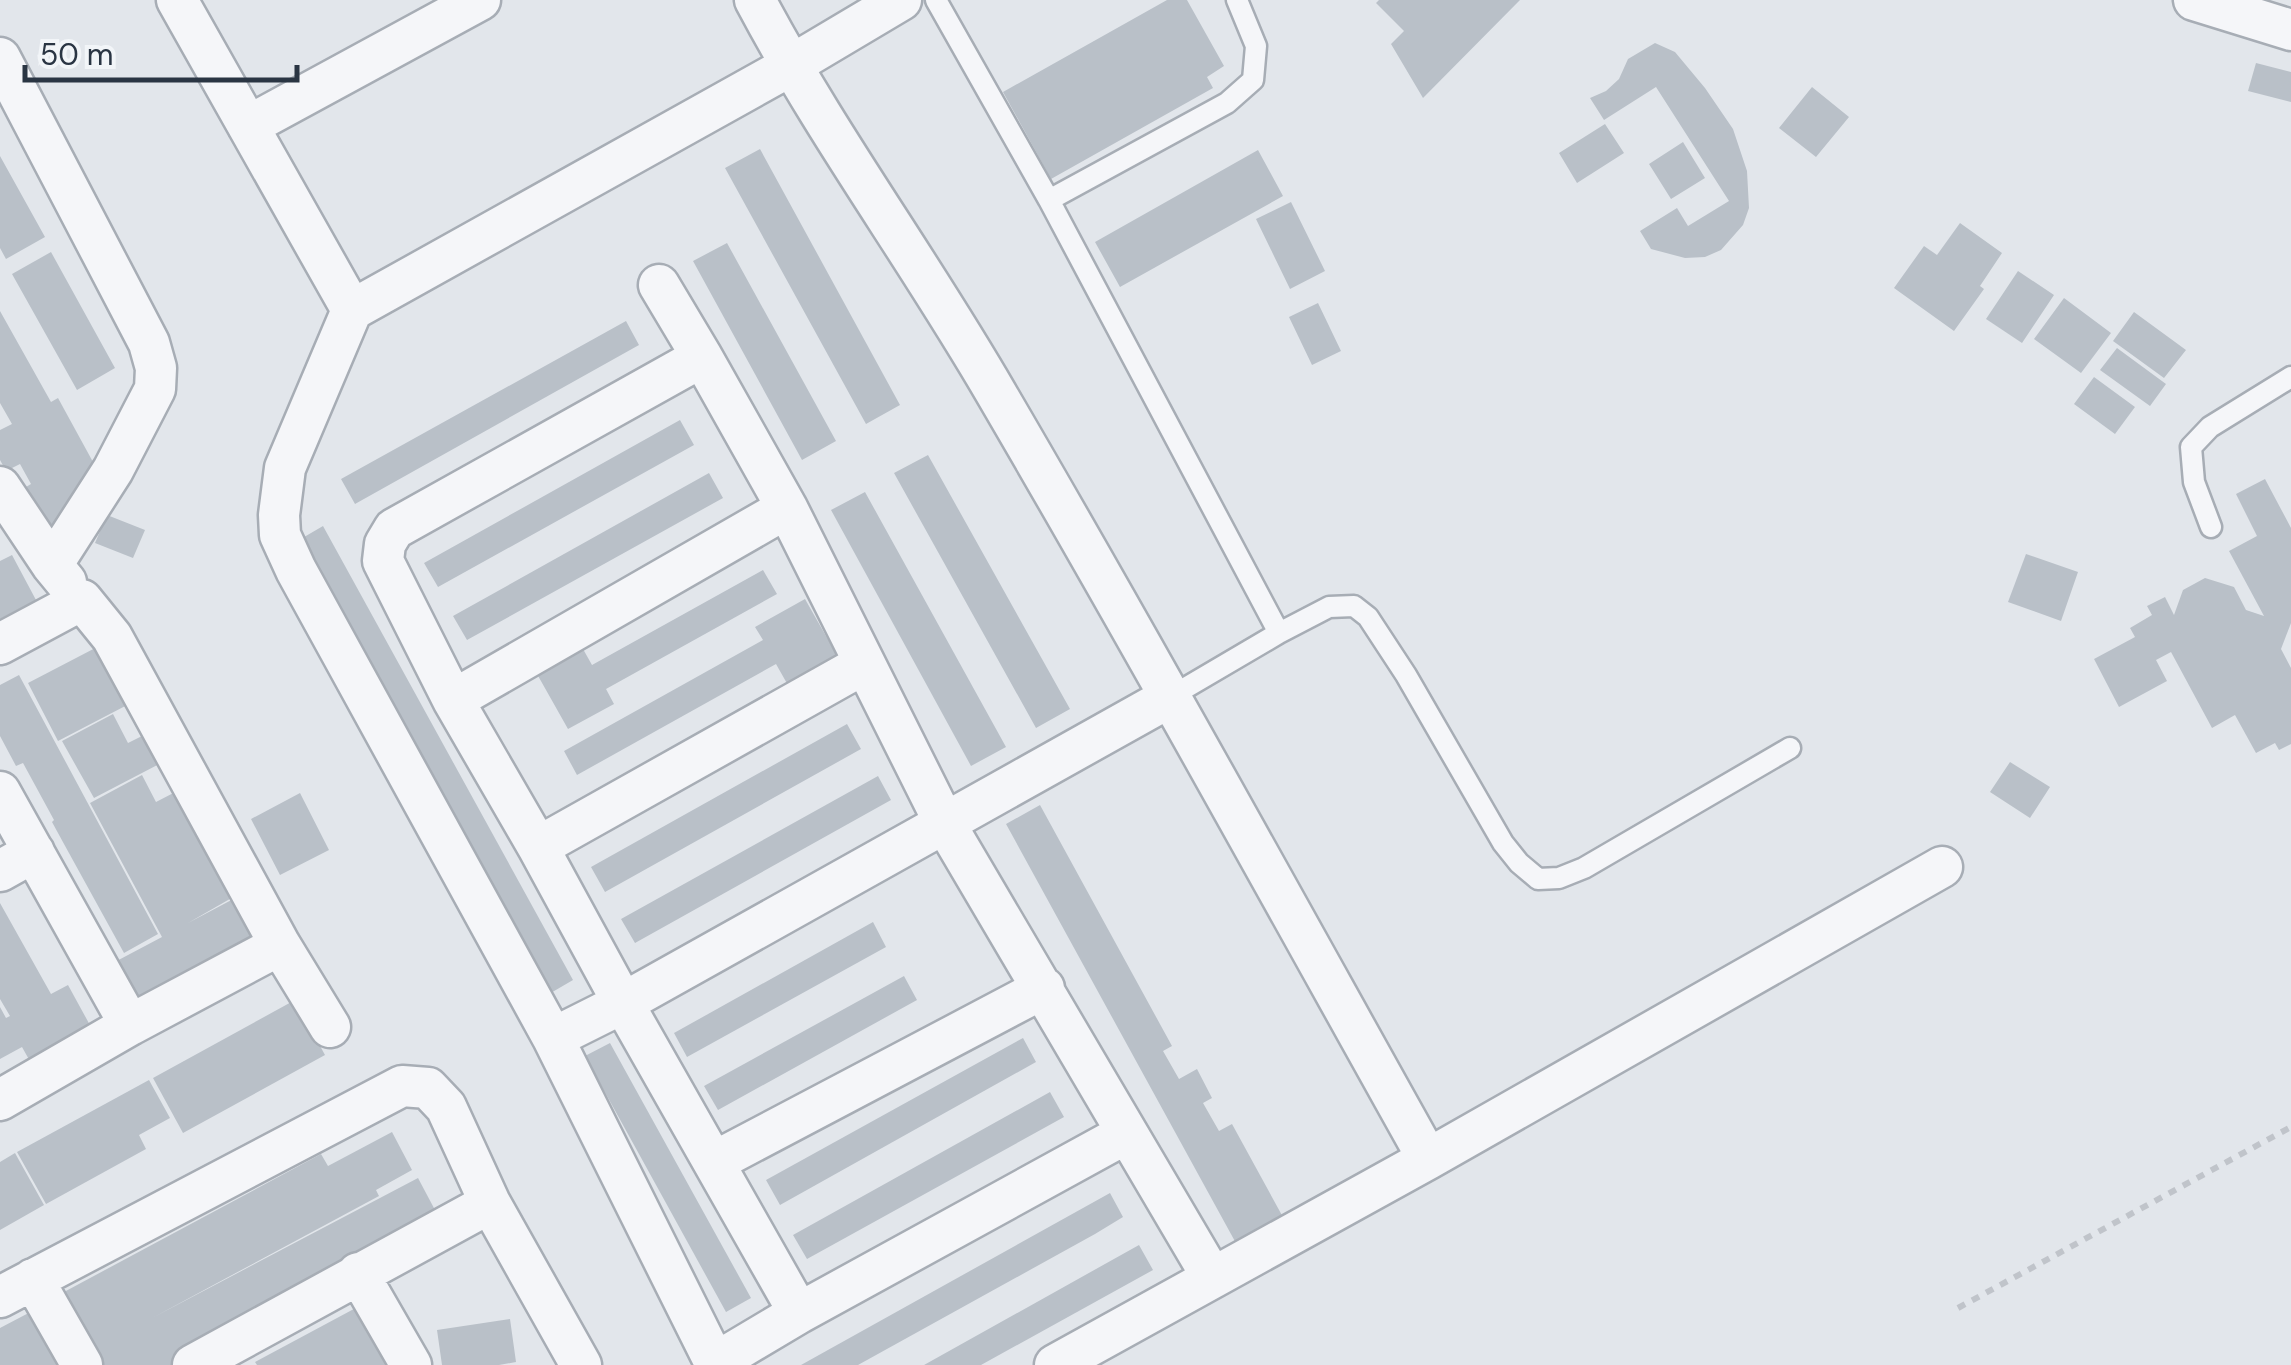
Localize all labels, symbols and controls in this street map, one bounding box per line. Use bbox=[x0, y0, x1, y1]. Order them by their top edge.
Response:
scale bar bbox=[25, 20, 298, 82]
text: 50 m bbox=[40, 35, 114, 74]

